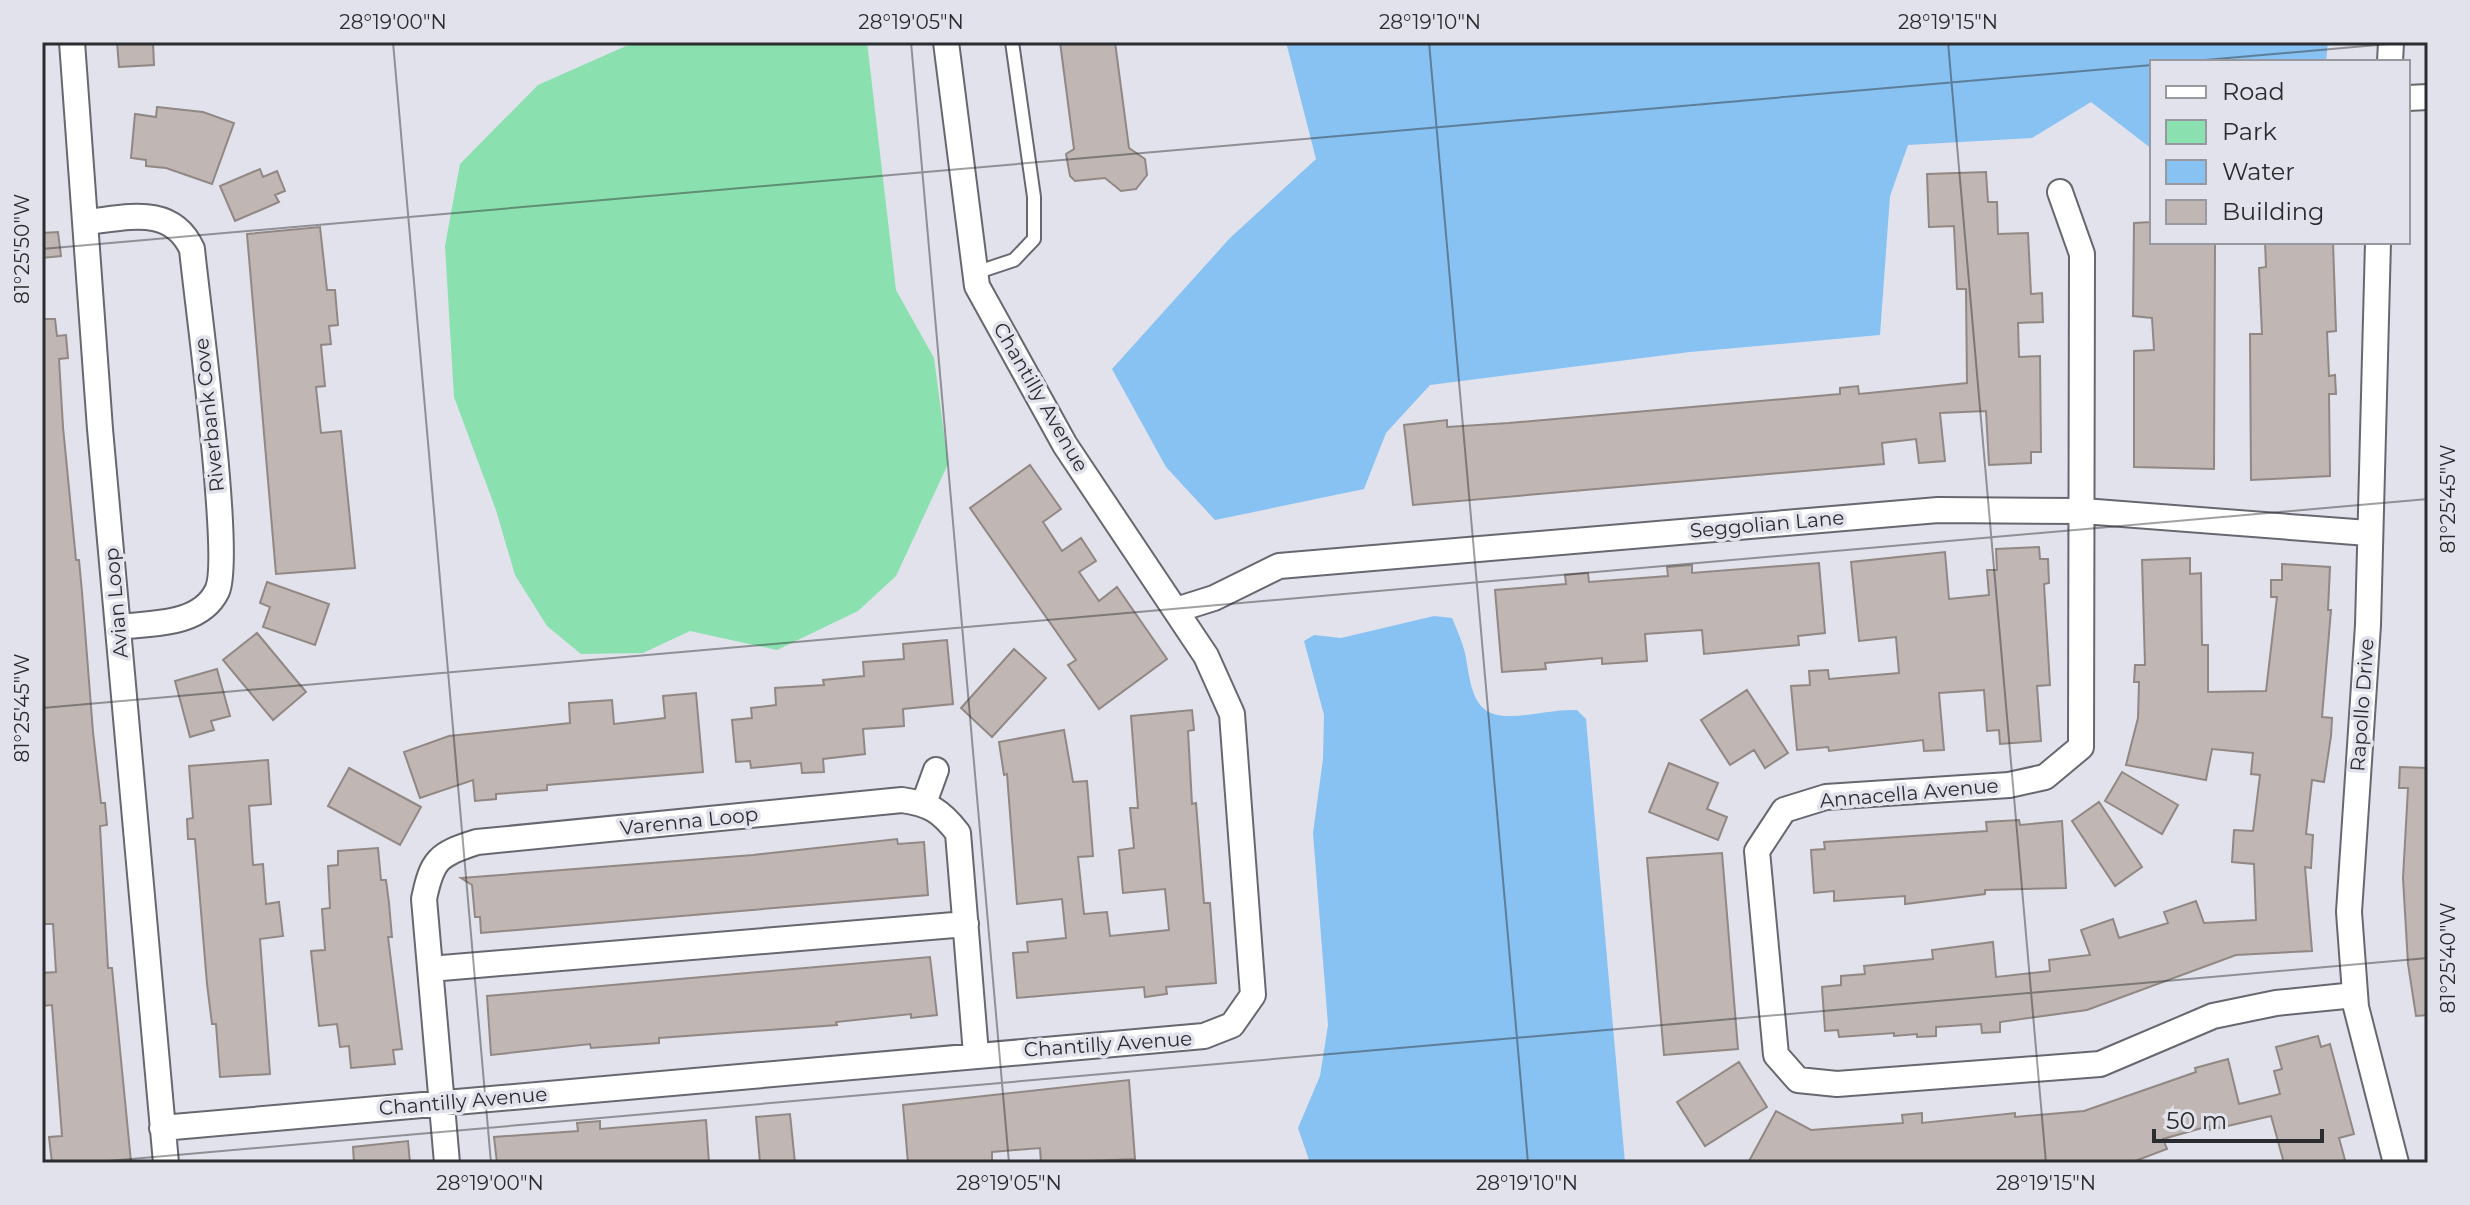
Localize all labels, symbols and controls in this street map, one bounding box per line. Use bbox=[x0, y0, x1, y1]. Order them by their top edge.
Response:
text: 28°19'00"N bbox=[339, 10, 447, 34]
text: 28°19'05"N bbox=[858, 10, 964, 34]
text: 28°19'10"N bbox=[1379, 10, 1481, 34]
text: 28°19'15"N bbox=[1898, 10, 1998, 34]
legend bbox=[2150, 60, 2410, 244]
text: Road bbox=[2222, 77, 2285, 106]
text: Park bbox=[2222, 117, 2277, 146]
text: Water bbox=[2222, 157, 2295, 186]
text: 81°25'50"W bbox=[10, 194, 34, 304]
text: Building bbox=[2222, 197, 2325, 226]
street label: Chantilly Avenue bbox=[988, 318, 1094, 476]
street label: Riverbank Cove bbox=[189, 337, 229, 493]
text: 81°25'45"W bbox=[2436, 444, 2460, 554]
street label: Seggolian Lane bbox=[1689, 505, 1845, 543]
street label: Avian Loop bbox=[99, 547, 133, 659]
street label: Rapollo Drive bbox=[2345, 638, 2379, 772]
text: 81°25'45"W bbox=[10, 653, 34, 763]
street label: Annacella Avenue bbox=[1818, 773, 2000, 813]
street label: Varenna Loop bbox=[619, 802, 759, 840]
text: 81°25'40"W bbox=[2436, 902, 2460, 1014]
street label: Chantilly Avenue bbox=[1023, 1026, 1193, 1062]
street label: Chantilly Avenue bbox=[378, 1082, 548, 1120]
scale bar bbox=[2154, 1093, 2322, 1143]
text: 50 m bbox=[2166, 1106, 2227, 1135]
text: 28°19'00"N bbox=[436, 1171, 544, 1195]
text: 28°19'05"N bbox=[956, 1171, 1062, 1195]
text: 28°19'10"N bbox=[1476, 1171, 1578, 1195]
text: 28°19'15"N bbox=[1996, 1171, 2096, 1195]

